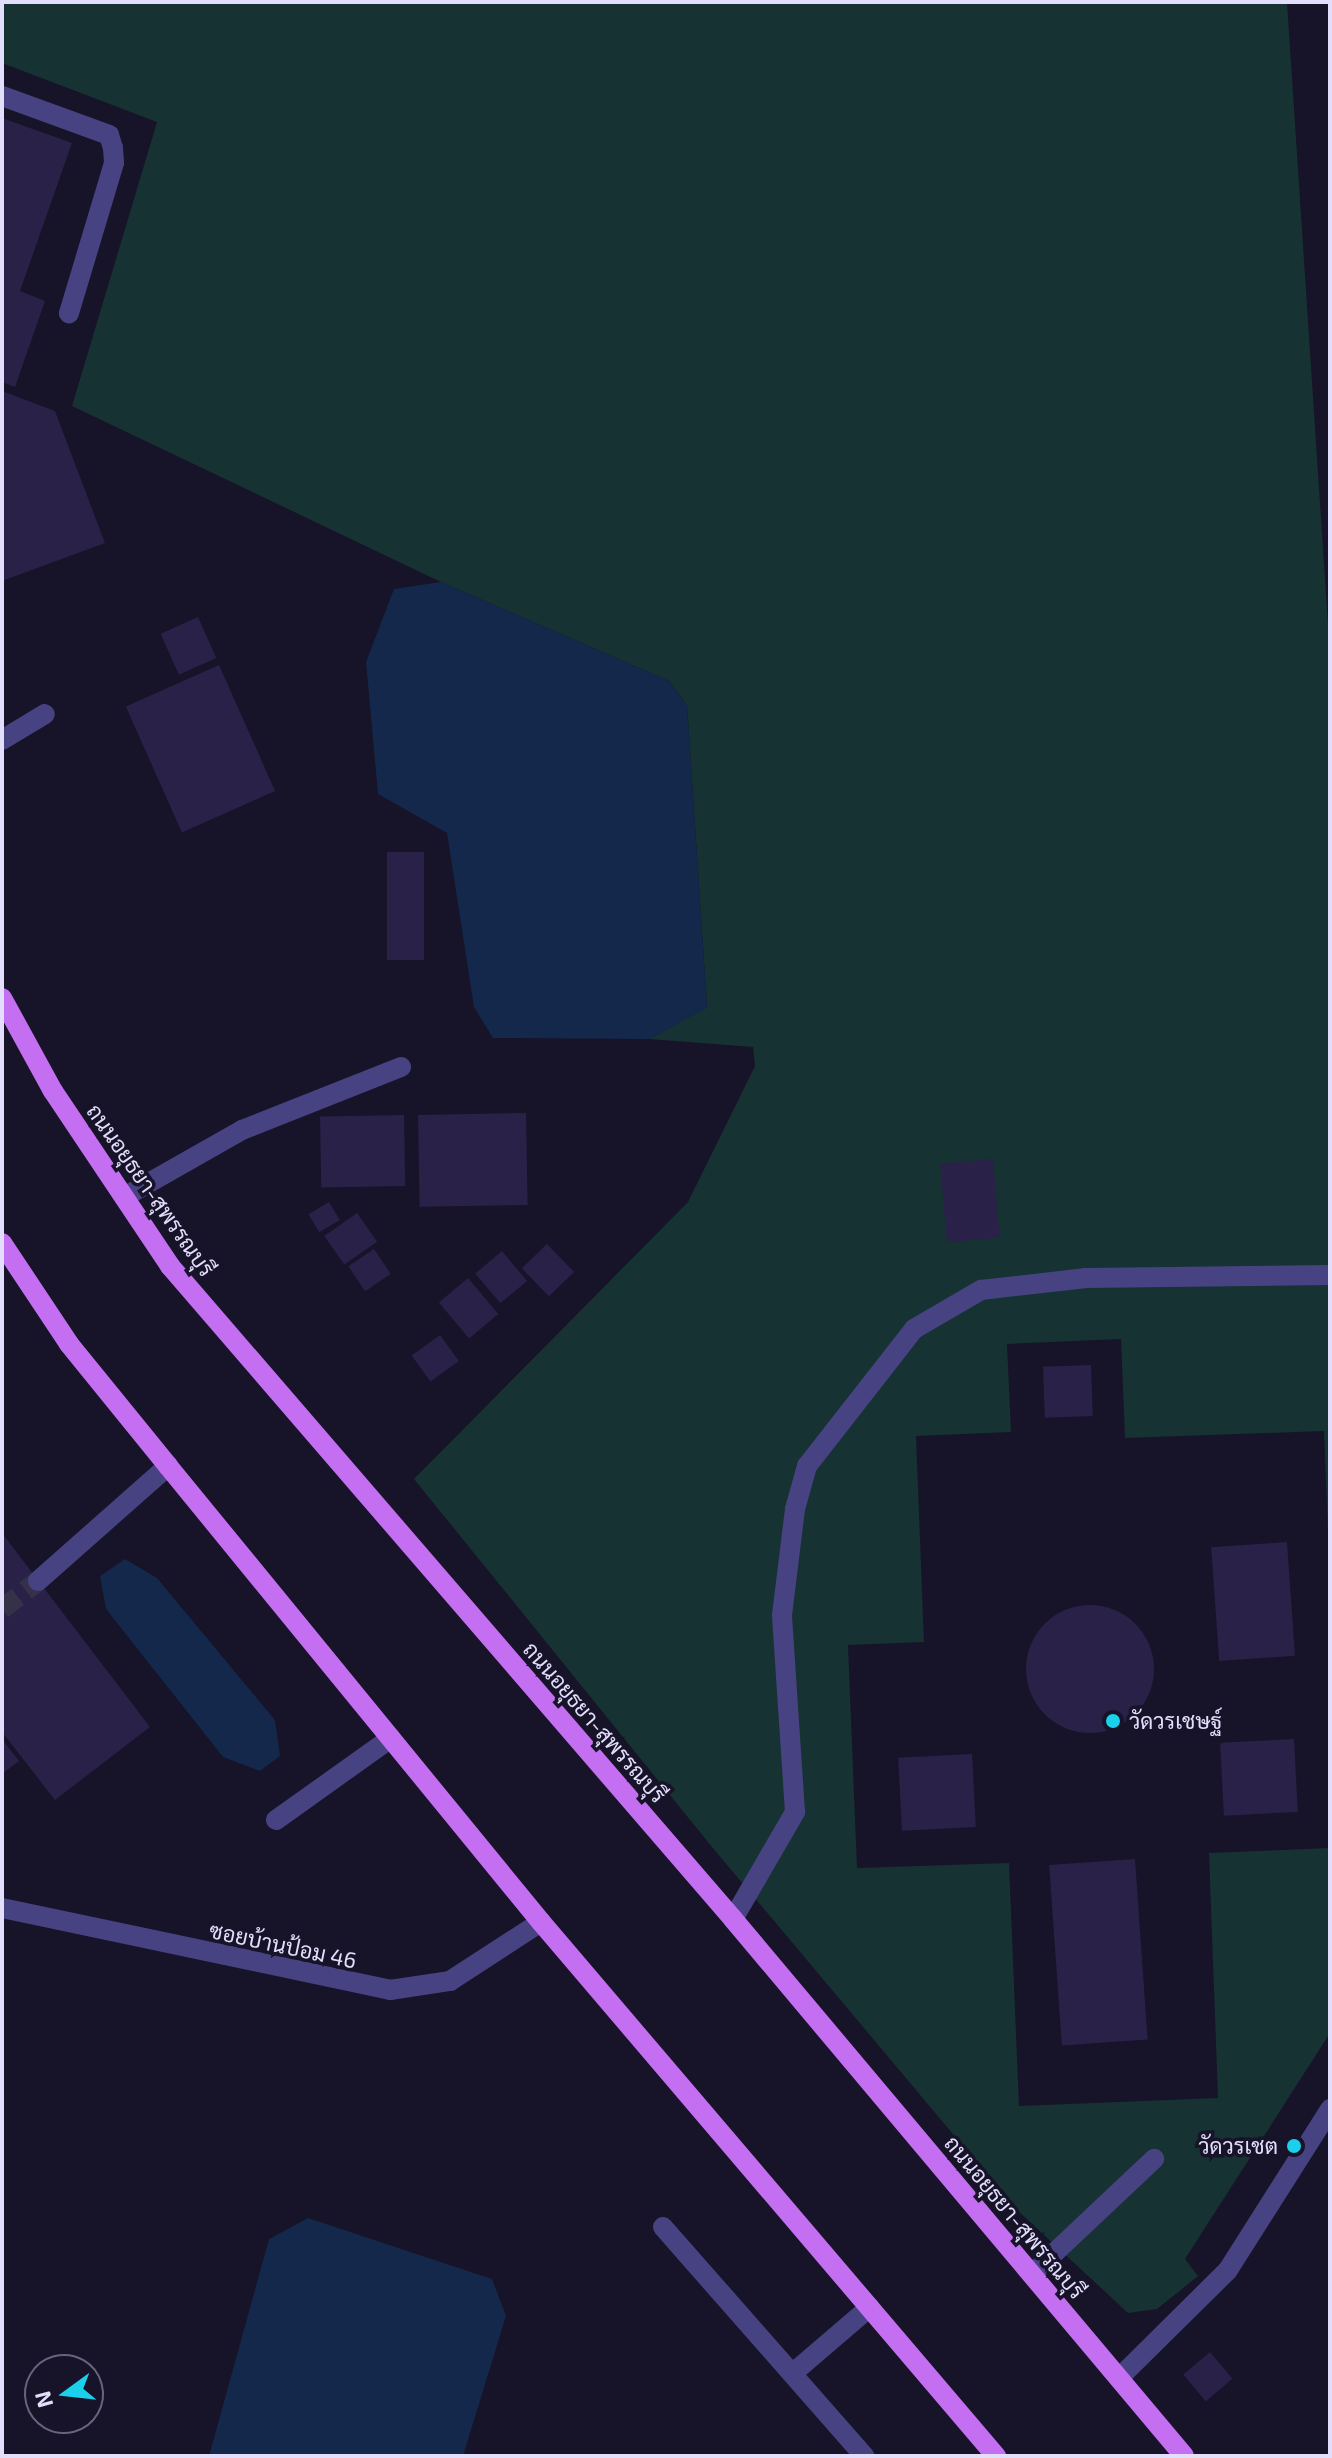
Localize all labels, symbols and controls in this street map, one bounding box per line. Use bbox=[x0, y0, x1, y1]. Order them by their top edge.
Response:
street label: ถนนอยุธยา-สุพรรณบุรี bbox=[82, 1099, 220, 1281]
street label: ถนนอยุธยา-สุพรรณบุรี bbox=[518, 1636, 672, 1808]
place label: วัดวรเชษฐ์ bbox=[1129, 1708, 1222, 1734]
marker: วัดวรเชษฐ์ bbox=[1104, 1712, 1122, 1730]
street label: ซอยบ้านป้อม 46 bbox=[207, 1917, 359, 1973]
street label: ถนนอยุธยา-สุพรรณบุรี bbox=[939, 2130, 1091, 2304]
place label: วัดวรเชต bbox=[1198, 2133, 1278, 2159]
marker: วัดวรเชต bbox=[1285, 2137, 1303, 2155]
north arrow bbox=[24, 2354, 104, 2434]
text: N bbox=[28, 2389, 57, 2411]

